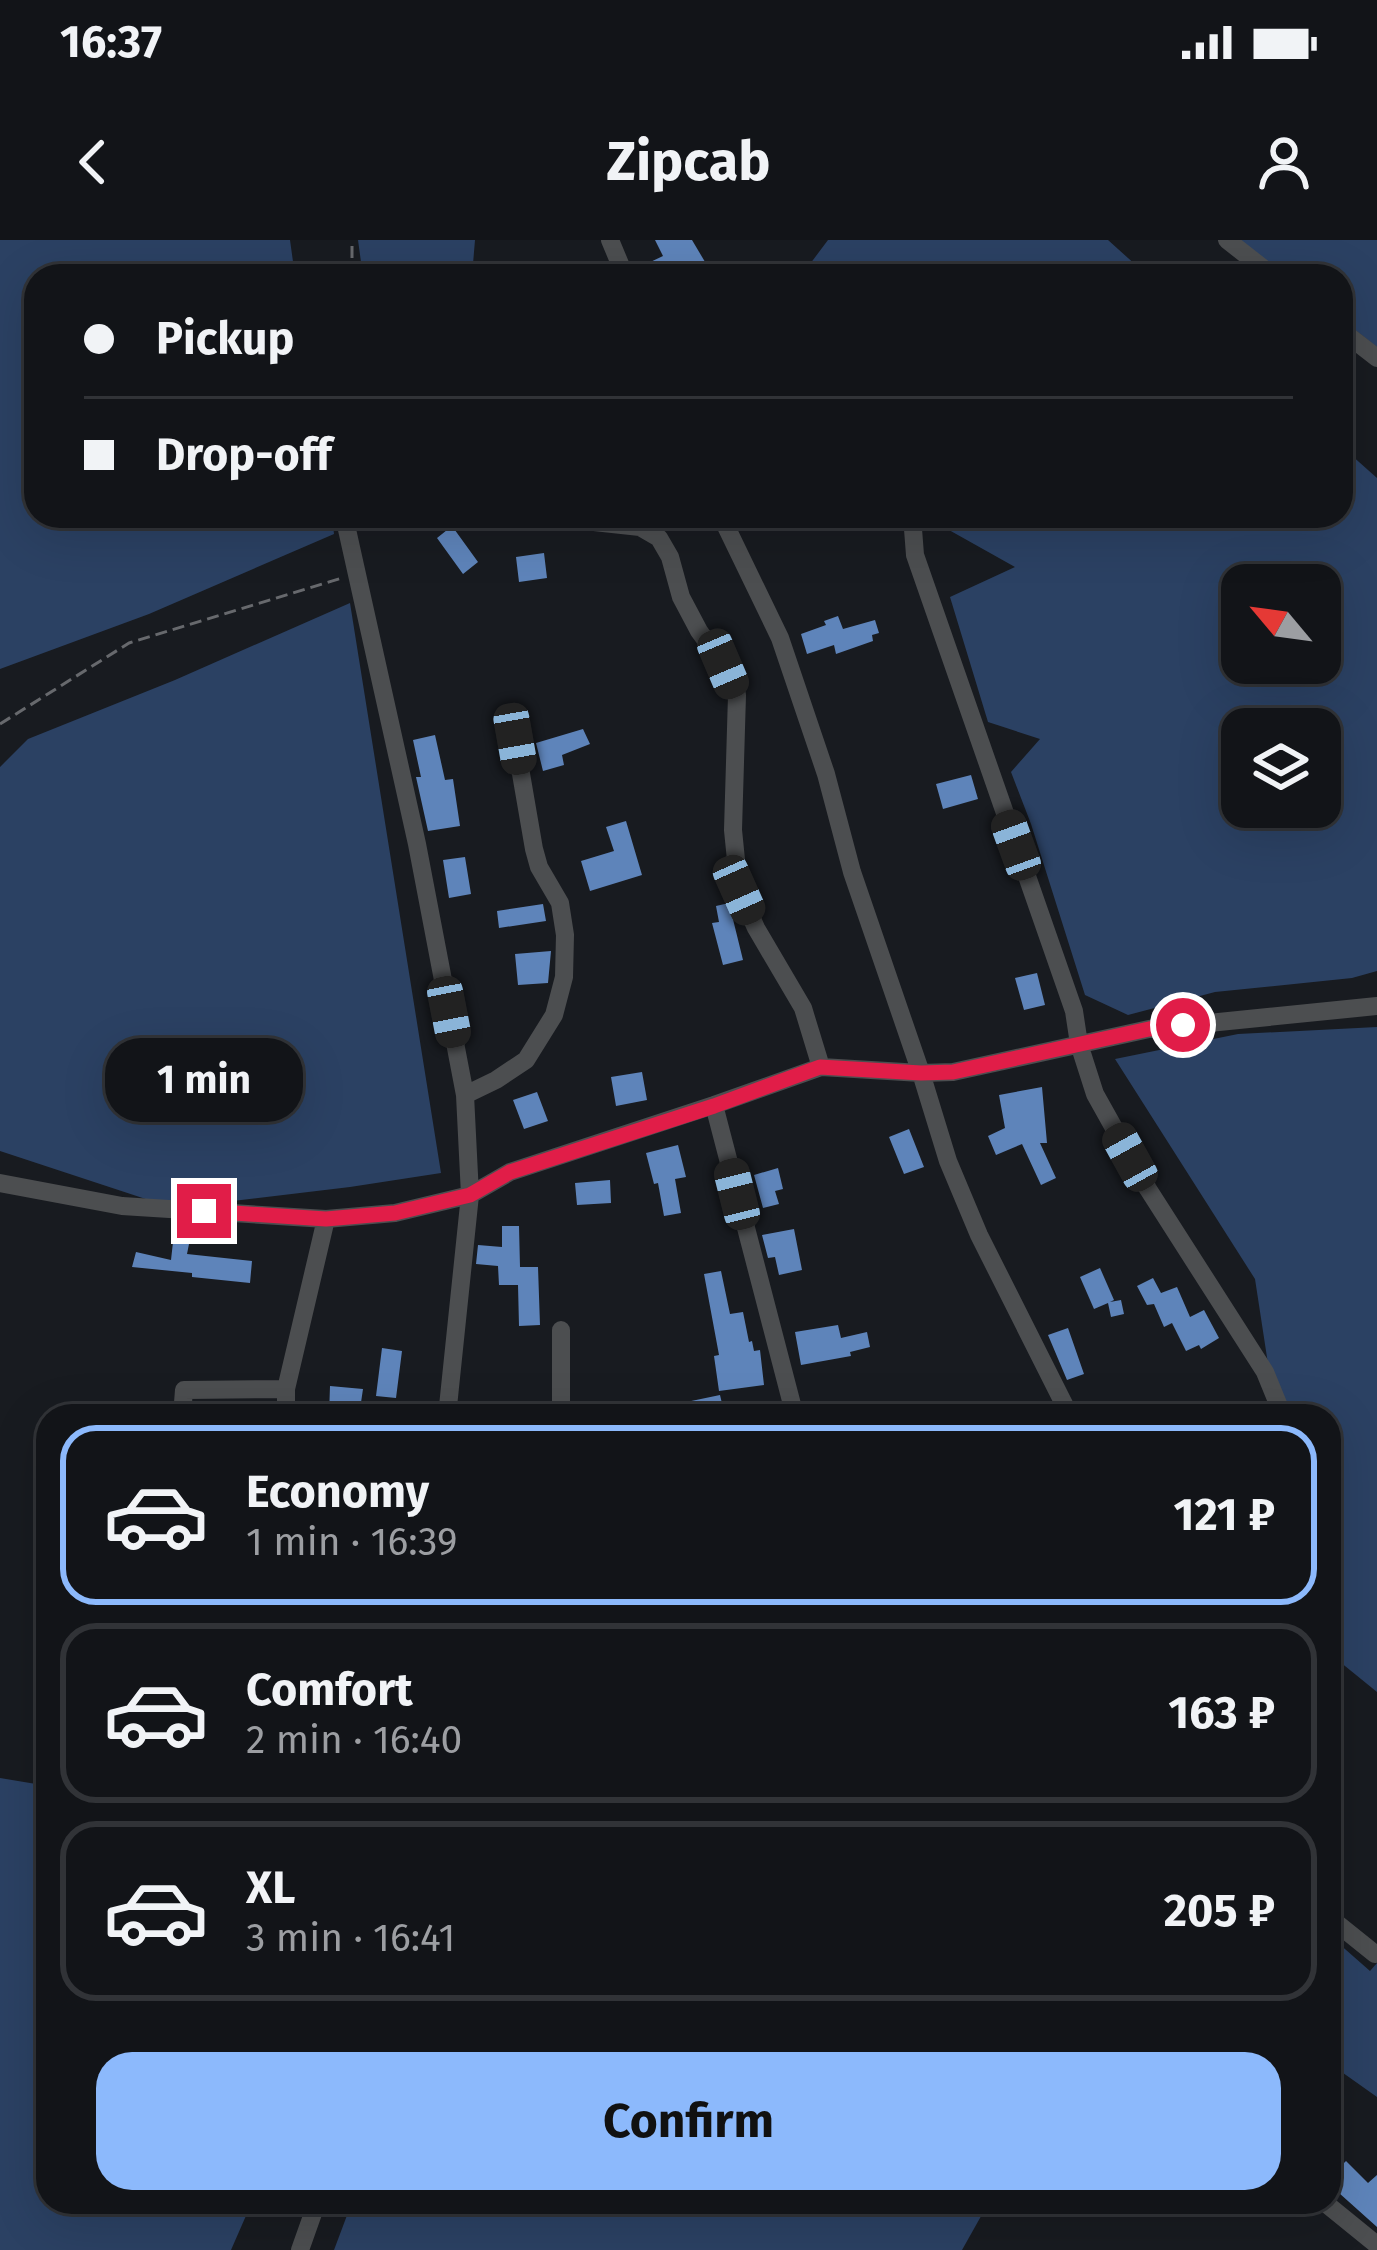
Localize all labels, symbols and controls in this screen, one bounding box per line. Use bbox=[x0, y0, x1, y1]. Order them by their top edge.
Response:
text: 16:37 bbox=[60, 15, 162, 69]
icon: back bbox=[60, 129, 126, 195]
icon: person bbox=[1251, 129, 1317, 195]
text: Zipcab bbox=[607, 130, 771, 194]
text: Pickup bbox=[156, 312, 294, 366]
text: Drop-off bbox=[156, 428, 332, 482]
north arrow bbox=[1221, 564, 1341, 684]
map controls bbox=[1221, 564, 1341, 828]
car bbox=[692, 624, 754, 704]
car bbox=[491, 700, 539, 778]
button: layers bbox=[1221, 708, 1341, 828]
car bbox=[987, 805, 1045, 885]
car bbox=[708, 850, 770, 930]
car bbox=[424, 973, 474, 1051]
route start bbox=[1156, 998, 1210, 1052]
callout: 1 min bbox=[105, 1037, 303, 1121]
text: 1 min bbox=[157, 1057, 251, 1103]
car bbox=[1097, 1117, 1163, 1197]
car bbox=[711, 1155, 763, 1233]
route end bbox=[177, 1184, 231, 1238]
icon: car bbox=[102, 1461, 210, 1569]
text: Economy bbox=[246, 1465, 429, 1519]
text: 121 ₽ bbox=[1174, 1488, 1275, 1542]
text: 1 min · 16:39 bbox=[246, 1519, 457, 1565]
icon: car bbox=[102, 1659, 210, 1767]
text: Comfort bbox=[246, 1663, 413, 1717]
text: 163 ₽ bbox=[1168, 1686, 1275, 1740]
text: 2 min · 16:40 bbox=[246, 1717, 462, 1763]
icon: car bbox=[102, 1857, 210, 1965]
text: XL bbox=[246, 1861, 295, 1915]
text: 205 ₽ bbox=[1164, 1884, 1275, 1938]
text: 3 min · 16:41 bbox=[246, 1915, 455, 1961]
button: Confirm bbox=[96, 2052, 1281, 2190]

